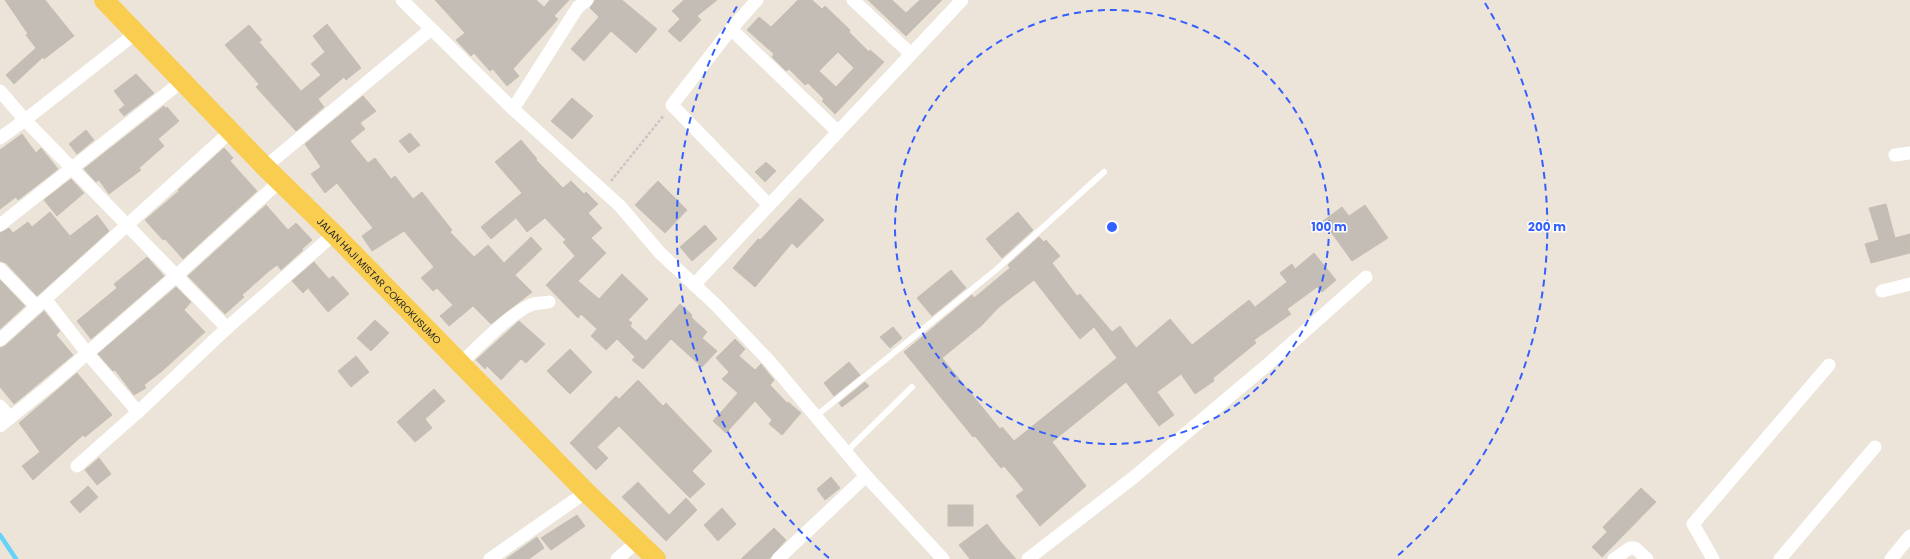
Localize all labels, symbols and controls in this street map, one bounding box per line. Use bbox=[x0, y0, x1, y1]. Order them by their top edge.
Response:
street label: JALAN HAJI MISTAR COKROKUSUMO bbox=[313, 214, 445, 348]
text: 100 m bbox=[1311, 218, 1347, 235]
text: 200 m bbox=[1528, 218, 1566, 235]
centre of rings bbox=[1105, 220, 1119, 234]

